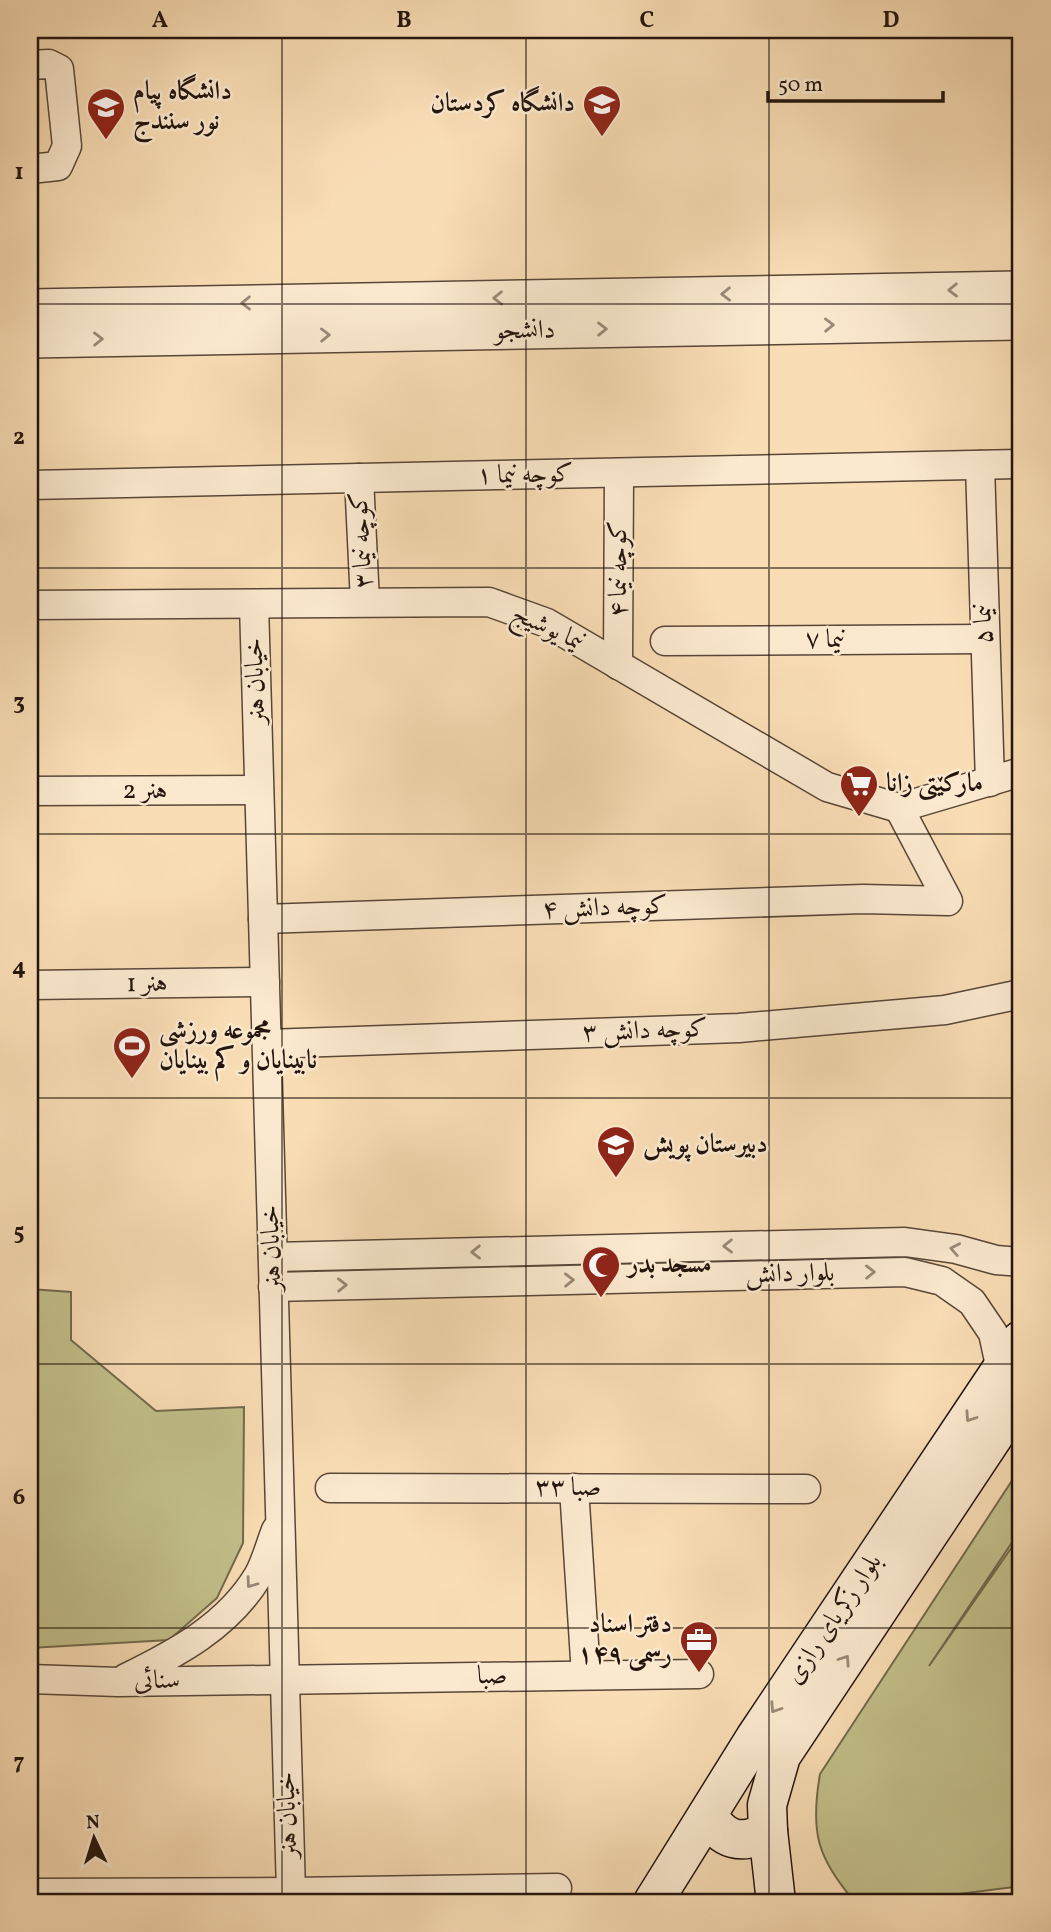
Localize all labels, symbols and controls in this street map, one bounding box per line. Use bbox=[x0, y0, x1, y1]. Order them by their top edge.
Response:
text: A bbox=[152, 5, 168, 37]
text: B bbox=[396, 5, 412, 37]
text: C bbox=[640, 5, 654, 37]
text: D bbox=[883, 5, 900, 37]
scale bar bbox=[768, 60, 942, 104]
text: 50 m bbox=[778, 71, 823, 100]
place label: دانشگاه پیام نور سنندج bbox=[133, 73, 232, 143]
school or university icon: دانشگاه کردستان bbox=[581, 83, 623, 138]
place label: دانشگاه کردستان bbox=[430, 85, 575, 122]
school or university icon: دانشگاه پیام نور سنندج bbox=[85, 86, 127, 141]
text: 1 bbox=[14, 157, 24, 189]
one-way arrow bbox=[947, 282, 958, 298]
one-way arrow bbox=[720, 286, 730, 302]
one-way arrow bbox=[492, 291, 503, 306]
one-way arrow bbox=[240, 295, 251, 311]
street label: دانشجو bbox=[491, 312, 556, 350]
one-way arrow bbox=[824, 318, 835, 333]
one-way arrow bbox=[597, 322, 608, 337]
one-way arrow bbox=[320, 327, 331, 342]
one-way arrow bbox=[93, 331, 104, 346]
text: 2 bbox=[13, 422, 25, 454]
street label: کوچه نیما ۱ bbox=[476, 456, 574, 494]
street label: کوچه نیما ۳ bbox=[341, 491, 383, 589]
street label: کوچه نیما ۴ bbox=[601, 521, 637, 617]
street label: نیما یوشیج bbox=[504, 596, 591, 664]
street label: نیما ۵ bbox=[965, 603, 1003, 645]
street label: نیما ۷ bbox=[805, 622, 846, 658]
street label: خیابان هنر bbox=[237, 637, 276, 728]
text: 3 bbox=[13, 687, 25, 719]
supermarket icon: مارکێتی زانا bbox=[838, 763, 880, 818]
place label: مارکێتی زانا bbox=[886, 766, 983, 802]
street label: هنر 2 bbox=[122, 773, 168, 809]
street label: کوچه دانش ۴ bbox=[542, 888, 668, 928]
text: 4 bbox=[12, 952, 26, 984]
street label: هنر 1 bbox=[126, 966, 168, 1002]
street label: کوچه دانش ۳ bbox=[582, 1011, 708, 1051]
place label: مجموعه ورزشی نابینایان و کم بینایان bbox=[159, 1013, 317, 1082]
sports icon: مجموعه ورزشی نابینایان و کم بینایان bbox=[111, 1025, 153, 1080]
school or university icon: دبیرستان پویش bbox=[595, 1124, 637, 1179]
place label: دبیرستان پویش bbox=[643, 1127, 768, 1163]
street label: خیابان هنر bbox=[253, 1204, 292, 1295]
text: 5 bbox=[13, 1217, 25, 1249]
one-way arrow bbox=[722, 1238, 732, 1254]
one-way arrow bbox=[949, 1243, 961, 1258]
mosque icon: مسجد بدر bbox=[580, 1244, 622, 1299]
one-way arrow bbox=[470, 1245, 481, 1260]
place label: مسجد بدر bbox=[625, 1247, 712, 1283]
street label: بلوار دانش bbox=[745, 1255, 835, 1293]
one-way arrow bbox=[865, 1265, 876, 1280]
one-way arrow bbox=[564, 1272, 575, 1287]
one-way arrow bbox=[337, 1277, 347, 1293]
one-way arrow bbox=[966, 1409, 978, 1422]
street label: ۳۳ صبا bbox=[535, 1470, 601, 1506]
text: 6 bbox=[13, 1482, 25, 1514]
street label: بلوار زکریای رازی bbox=[777, 1546, 891, 1692]
one-way arrow bbox=[247, 1575, 260, 1588]
place label: دفتر اسناد رسمی ۱۴۹ bbox=[577, 1607, 672, 1673]
office icon: دفتر اسناد رسمی ۱۴۹ bbox=[678, 1619, 720, 1674]
one-way arrow bbox=[837, 1655, 849, 1668]
street label: صبا bbox=[476, 1658, 508, 1694]
street label: سنائی bbox=[134, 1663, 180, 1699]
one-way arrow bbox=[771, 1700, 784, 1713]
text: 7 bbox=[14, 1747, 25, 1779]
street label: خیابان هنر bbox=[269, 1771, 308, 1862]
north arrow bbox=[60, 1802, 130, 1872]
text: N bbox=[85, 1810, 101, 1836]

